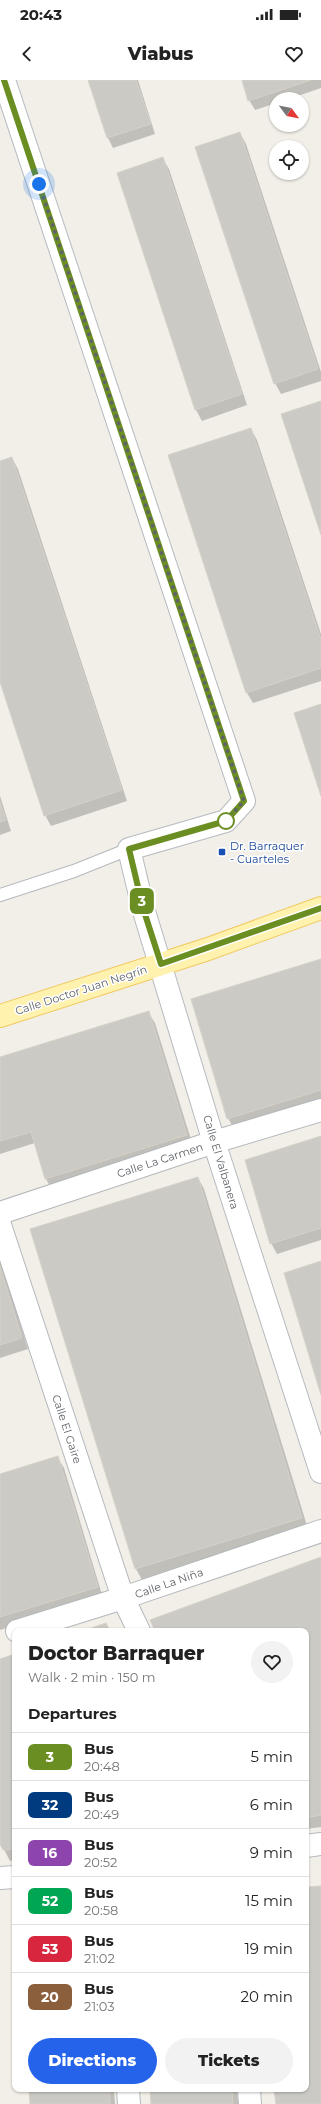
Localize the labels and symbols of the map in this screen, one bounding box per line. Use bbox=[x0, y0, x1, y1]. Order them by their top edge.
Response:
north arrow bbox=[269, 92, 309, 132]
your location bbox=[29, 174, 49, 194]
unlabelled marker bbox=[217, 812, 235, 830]
place label: Dr. Barraquer - Cuarteles bbox=[230, 839, 304, 866]
marker: Dr. Barraquer - Cuarteles bbox=[217, 847, 227, 857]
line badge: 3 bbox=[129, 888, 155, 914]
street label: Calle Doctor Juan Negrín bbox=[13, 962, 149, 1018]
street label: Calle El Valbanera bbox=[200, 1113, 242, 1211]
street label: Calle La Carmen bbox=[115, 1139, 205, 1181]
street label: Calle El Gaire bbox=[49, 1393, 85, 1466]
street label: Calle La Niña bbox=[133, 1565, 205, 1601]

